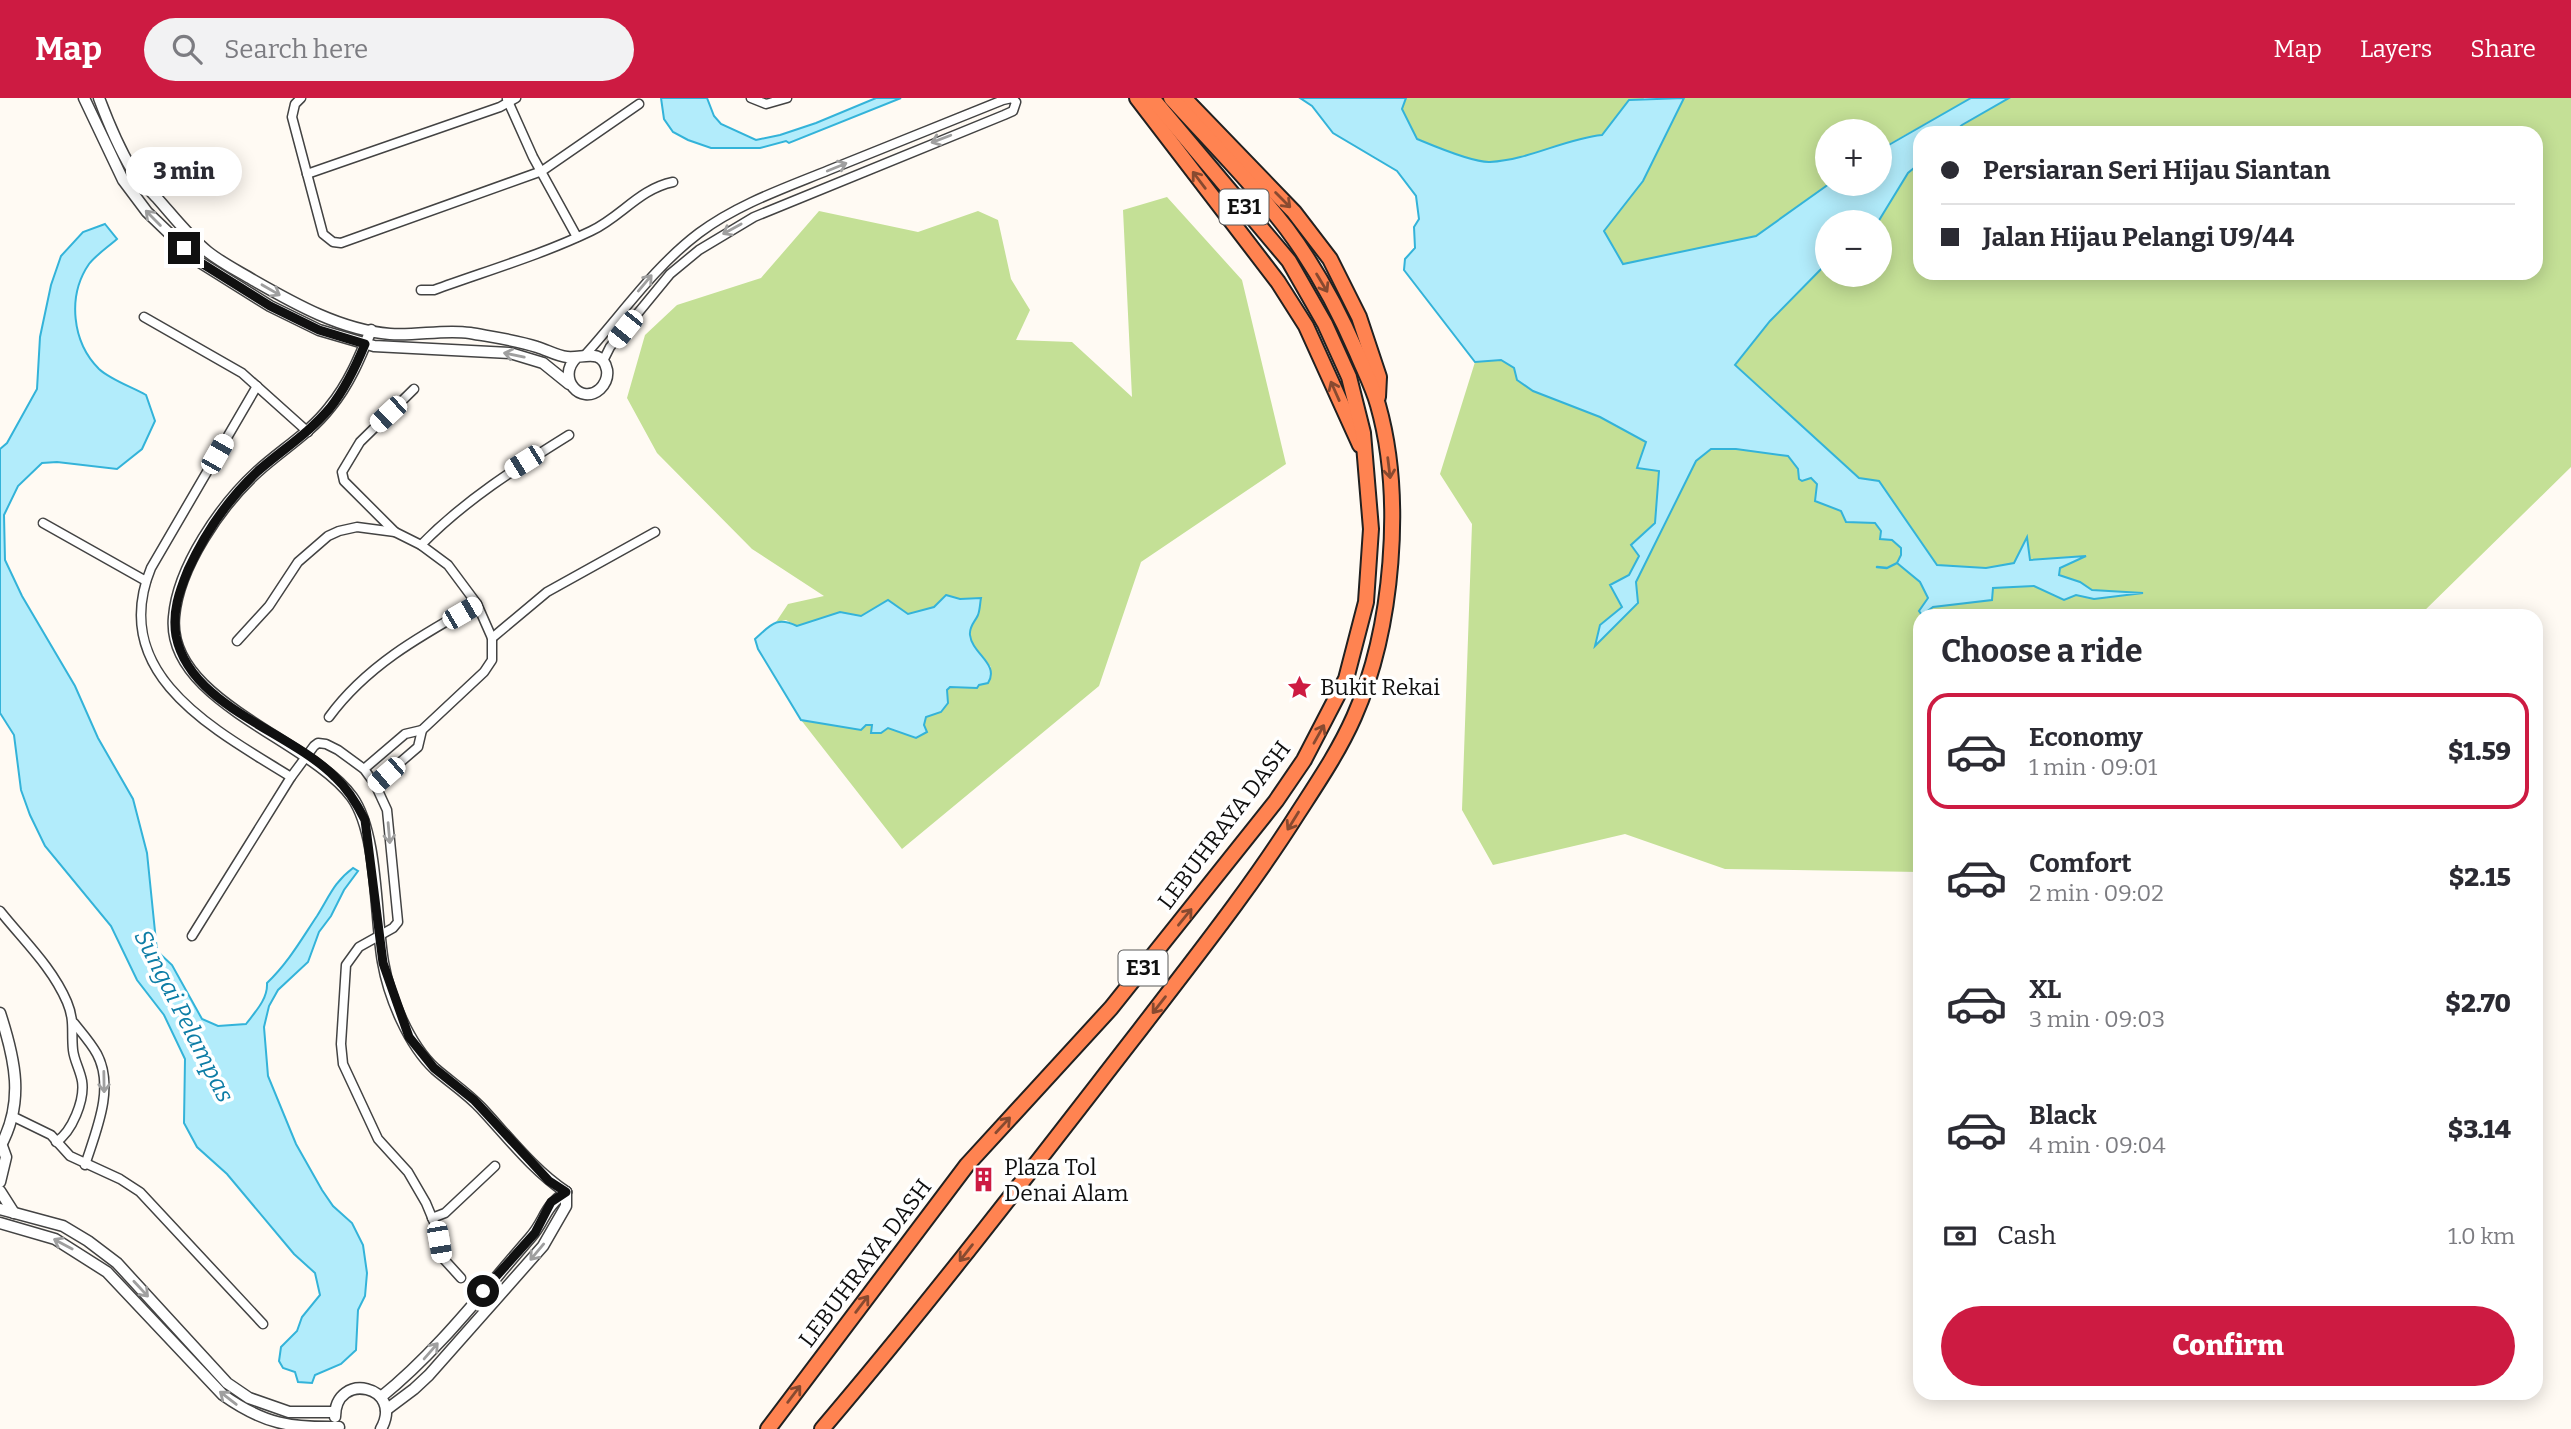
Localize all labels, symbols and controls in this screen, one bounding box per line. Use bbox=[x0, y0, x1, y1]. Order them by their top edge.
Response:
search box bbox=[144, 18, 634, 81]
text: Map bbox=[35, 29, 102, 69]
icon: search bbox=[168, 30, 206, 68]
text: Search here bbox=[224, 34, 368, 65]
text: Map bbox=[2274, 35, 2322, 63]
text: Layers bbox=[2360, 35, 2432, 63]
text: Share bbox=[2470, 35, 2536, 63]
map controls bbox=[1815, 119, 1892, 287]
button: + bbox=[1815, 119, 1892, 196]
one-way arrow bbox=[930, 134, 952, 147]
callout: 3 min bbox=[126, 146, 242, 195]
text: Persiaran Seri Hijau Siantan bbox=[1983, 155, 2331, 186]
text: 3 min bbox=[153, 157, 215, 185]
one-way arrow bbox=[826, 159, 848, 172]
one-way arrow bbox=[1192, 171, 1207, 189]
road number: E31 bbox=[1220, 190, 1268, 224]
one-way arrow bbox=[1274, 191, 1291, 208]
one-way arrow bbox=[145, 210, 162, 227]
button: − bbox=[1815, 210, 1892, 287]
text: Jalan Hijau Pelangi U9/44 bbox=[1983, 222, 2294, 253]
one-way arrow bbox=[722, 223, 743, 236]
route end bbox=[168, 232, 200, 264]
one-way arrow bbox=[1316, 273, 1330, 293]
one-way arrow bbox=[637, 274, 653, 292]
one-way arrow bbox=[260, 283, 280, 297]
car bbox=[604, 306, 647, 352]
one-way arrow bbox=[503, 347, 525, 360]
one-way arrow bbox=[1328, 380, 1341, 402]
car bbox=[366, 392, 411, 436]
car bbox=[198, 431, 237, 477]
car bbox=[501, 442, 548, 482]
one-way arrow bbox=[1383, 456, 1396, 479]
car bbox=[439, 593, 486, 633]
text: Choose a ride bbox=[1941, 632, 2142, 670]
place icon: Bukit Rekai bbox=[1286, 673, 1314, 701]
place label: Bukit Rekai bbox=[1320, 673, 1440, 701]
icon: car bbox=[1945, 720, 2008, 783]
text: Economy bbox=[2029, 722, 2143, 753]
one-way arrow bbox=[1312, 724, 1326, 744]
street label: LEBUHRAYA DASH bbox=[1152, 735, 1296, 915]
text: $1.59 bbox=[2448, 736, 2511, 767]
car bbox=[364, 753, 409, 797]
text: 1 min · 09:01 bbox=[2029, 753, 2157, 781]
one-way arrow bbox=[1286, 811, 1300, 831]
one-way arrow bbox=[383, 821, 396, 844]
icon: car bbox=[1945, 846, 2008, 909]
text: Comfort bbox=[2029, 848, 2132, 879]
text: $2.15 bbox=[2449, 862, 2511, 893]
text: 2 min · 09:02 bbox=[2029, 879, 2164, 907]
one-way arrow bbox=[1177, 909, 1193, 927]
water label: Sungai Pelampas bbox=[129, 925, 239, 1107]
road number: E31 bbox=[1118, 950, 1168, 986]
icon: car bbox=[1945, 972, 2008, 1035]
text: XL bbox=[2029, 974, 2061, 1005]
text: $2.70 bbox=[2445, 988, 2511, 1019]
one-way arrow bbox=[1151, 995, 1166, 1013]
text: 3 min · 09:03 bbox=[2029, 1005, 2165, 1033]
one-way arrow bbox=[97, 1070, 110, 1093]
icon: car bbox=[1945, 1098, 2008, 1161]
text: Black bbox=[2029, 1100, 2097, 1131]
text: $3.14 bbox=[2448, 1114, 2511, 1145]
one-way arrow bbox=[995, 1116, 1011, 1134]
text: 4 min · 09:04 bbox=[2029, 1131, 2166, 1159]
place label: Plaza Tol Denai Alam bbox=[1004, 1153, 1128, 1207]
building icon: Plaza Tol Denai Alam bbox=[970, 1166, 998, 1194]
street label: LEBUHRAYA DASH bbox=[793, 1173, 937, 1353]
icon: cash bbox=[1941, 1217, 1979, 1255]
car bbox=[426, 1219, 453, 1265]
text: Cash bbox=[1997, 1220, 2056, 1251]
text: 1.0 km bbox=[2448, 1222, 2515, 1250]
one-way arrow bbox=[54, 1236, 74, 1250]
one-way arrow bbox=[529, 1243, 545, 1261]
one-way arrow bbox=[958, 1243, 974, 1261]
route start bbox=[467, 1275, 499, 1307]
one-way arrow bbox=[133, 1280, 149, 1298]
one-way arrow bbox=[855, 1295, 869, 1314]
button: Confirm bbox=[1941, 1306, 2515, 1386]
one-way arrow bbox=[422, 1343, 439, 1360]
one-way arrow bbox=[787, 1385, 802, 1403]
one-way arrow bbox=[220, 1391, 238, 1406]

